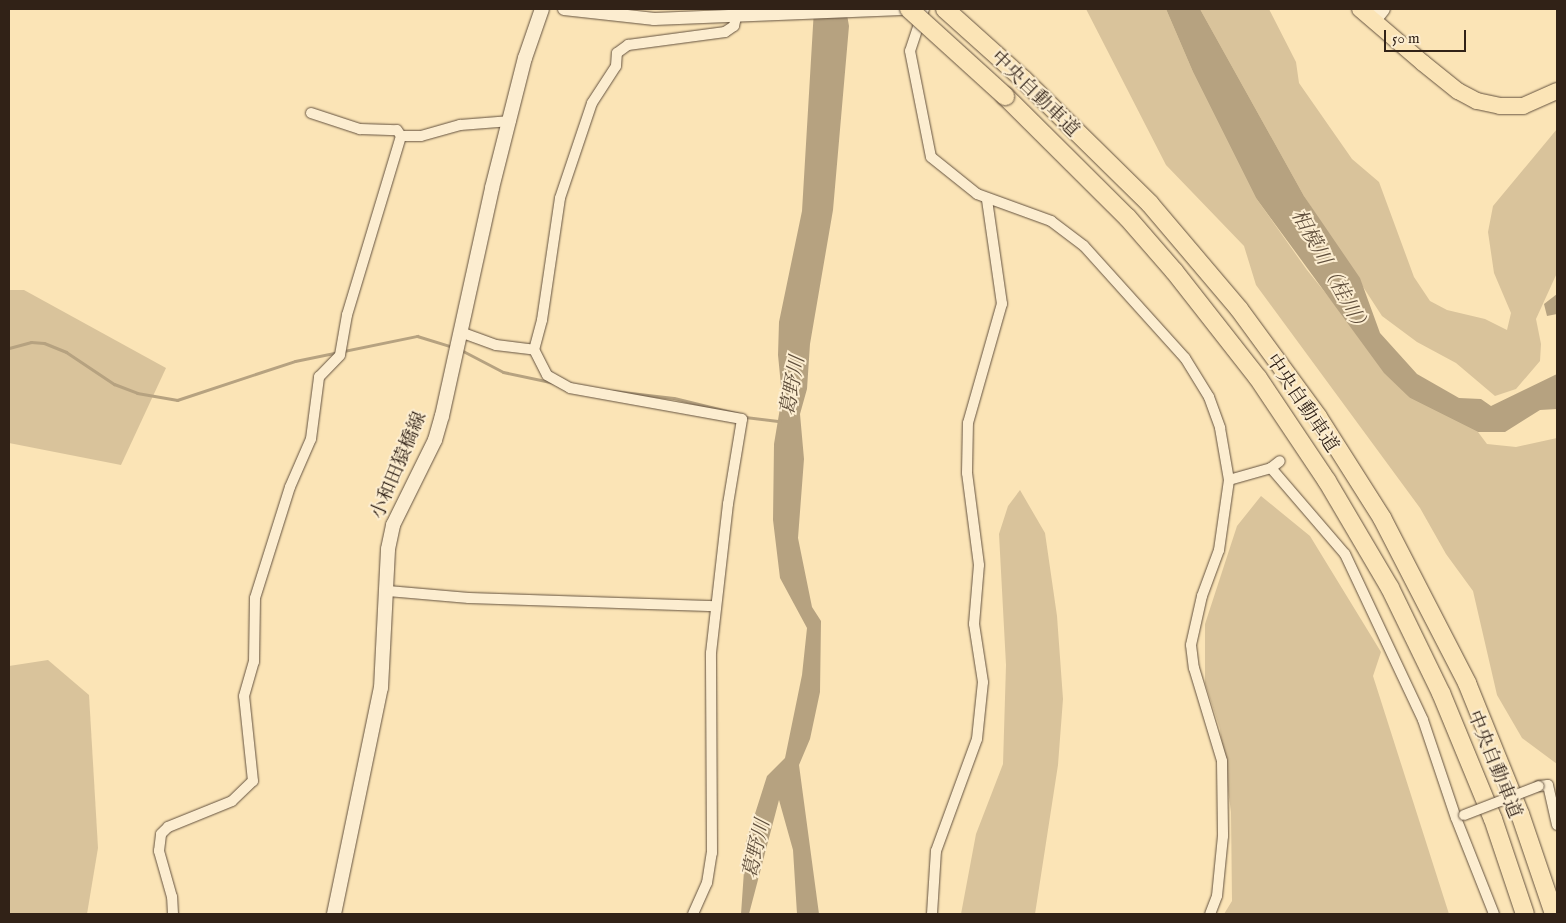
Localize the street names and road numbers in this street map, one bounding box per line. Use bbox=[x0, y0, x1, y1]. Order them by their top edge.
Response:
street label: 中央自動車道 bbox=[985, 47, 1083, 143]
street label: 中央自動車道 bbox=[1260, 350, 1342, 458]
street label: 小和田猿橋線 bbox=[367, 409, 433, 523]
street label: 中央自動車道 bbox=[1461, 708, 1525, 822]

